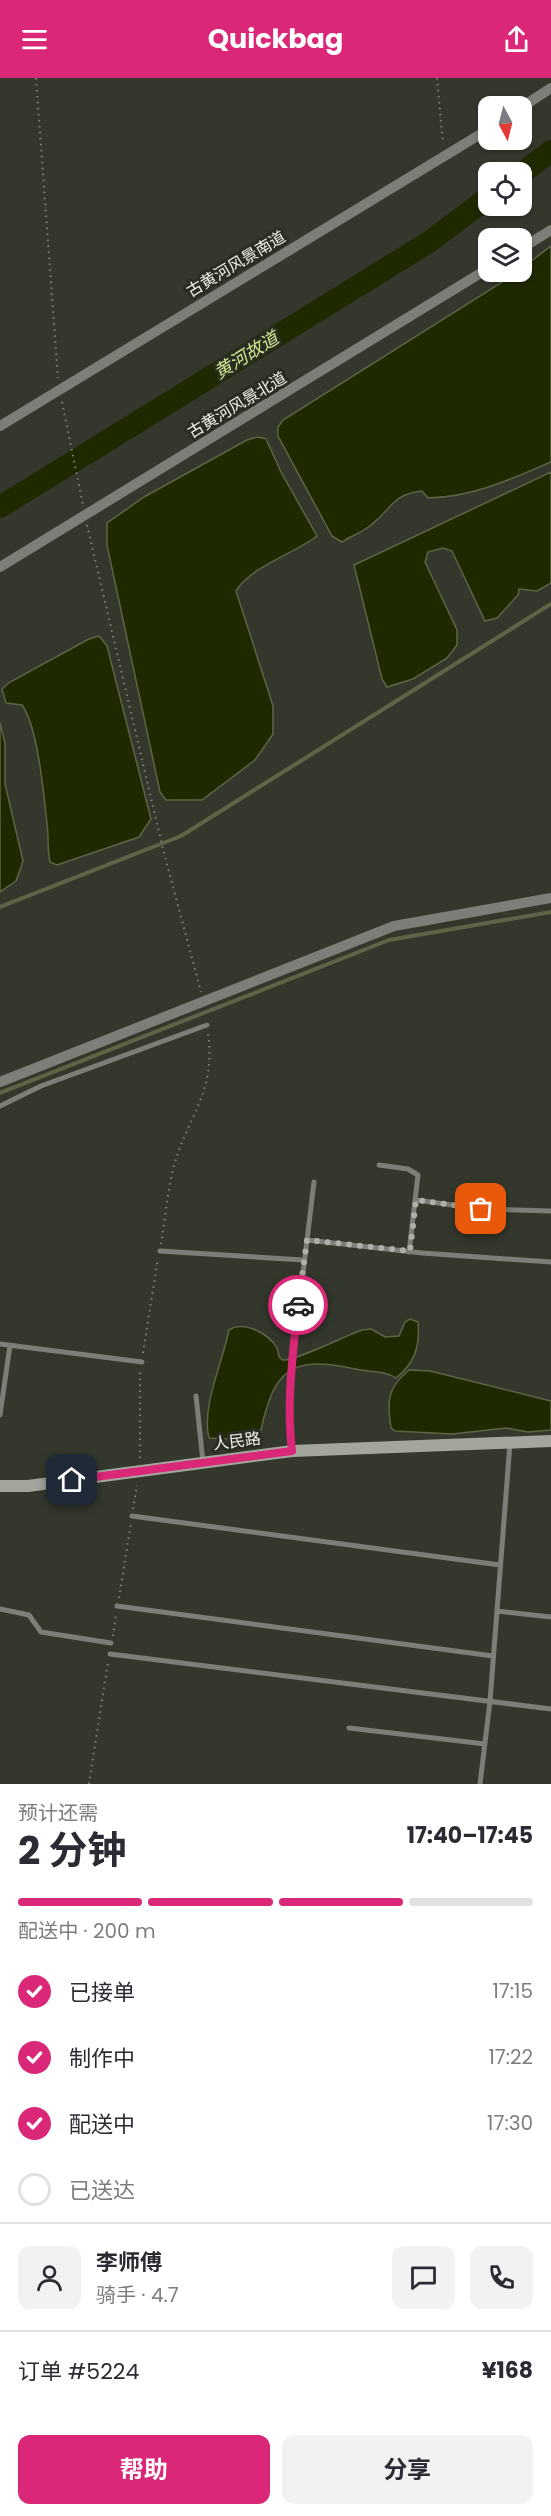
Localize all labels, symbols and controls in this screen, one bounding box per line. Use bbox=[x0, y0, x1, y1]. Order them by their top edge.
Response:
text: Quickbag bbox=[208, 20, 343, 57]
icon: menu bbox=[18, 23, 51, 56]
icon: share bbox=[500, 23, 533, 56]
north arrow bbox=[478, 96, 532, 150]
map controls bbox=[478, 96, 532, 282]
button: locate bbox=[478, 162, 532, 216]
street label: 古黄河风景南道 bbox=[182, 225, 290, 303]
button: layers bbox=[478, 228, 532, 282]
water label: 黄河故道 bbox=[209, 324, 286, 385]
street label: 古黄河风景北道 bbox=[183, 366, 291, 444]
pin bbox=[455, 1183, 506, 1234]
icon: bag bbox=[464, 1192, 497, 1225]
courier bbox=[268, 1275, 328, 1335]
icon: car bbox=[282, 1289, 315, 1322]
street label: 人民路 bbox=[212, 1427, 262, 1455]
pin bbox=[46, 1454, 97, 1505]
icon: home bbox=[55, 1463, 88, 1496]
text: 预计还需 bbox=[18, 1799, 98, 1827]
text: 17:40–17:45 bbox=[407, 1820, 533, 1851]
text: 2 分钟 bbox=[18, 1823, 127, 1878]
text: 配送中 · 200 m bbox=[18, 1917, 155, 1945]
icon: check bbox=[18, 1975, 51, 2008]
text: 已接单 bbox=[69, 1977, 135, 2008]
text: 17:15 bbox=[492, 1977, 533, 2005]
icon: check bbox=[18, 2041, 51, 2074]
text: 制作中 bbox=[69, 2043, 135, 2074]
text: 17:22 bbox=[488, 2043, 533, 2071]
icon: check bbox=[18, 2107, 51, 2140]
text: 配送中 bbox=[69, 2109, 135, 2140]
text: 17:30 bbox=[487, 2109, 533, 2137]
text: 已送达 bbox=[69, 2175, 135, 2206]
button: person bbox=[18, 2246, 81, 2309]
button: chat bbox=[392, 2246, 455, 2309]
button: phone bbox=[470, 2246, 533, 2309]
text: 李师傅 bbox=[96, 2247, 162, 2278]
text: 骑手 · 4.7 bbox=[96, 2281, 179, 2309]
text: ¥168 bbox=[482, 2355, 533, 2386]
text: 订单 #5224 bbox=[18, 2356, 139, 2387]
button: 帮助 bbox=[18, 2435, 270, 2504]
button: 分享 bbox=[282, 2435, 533, 2504]

